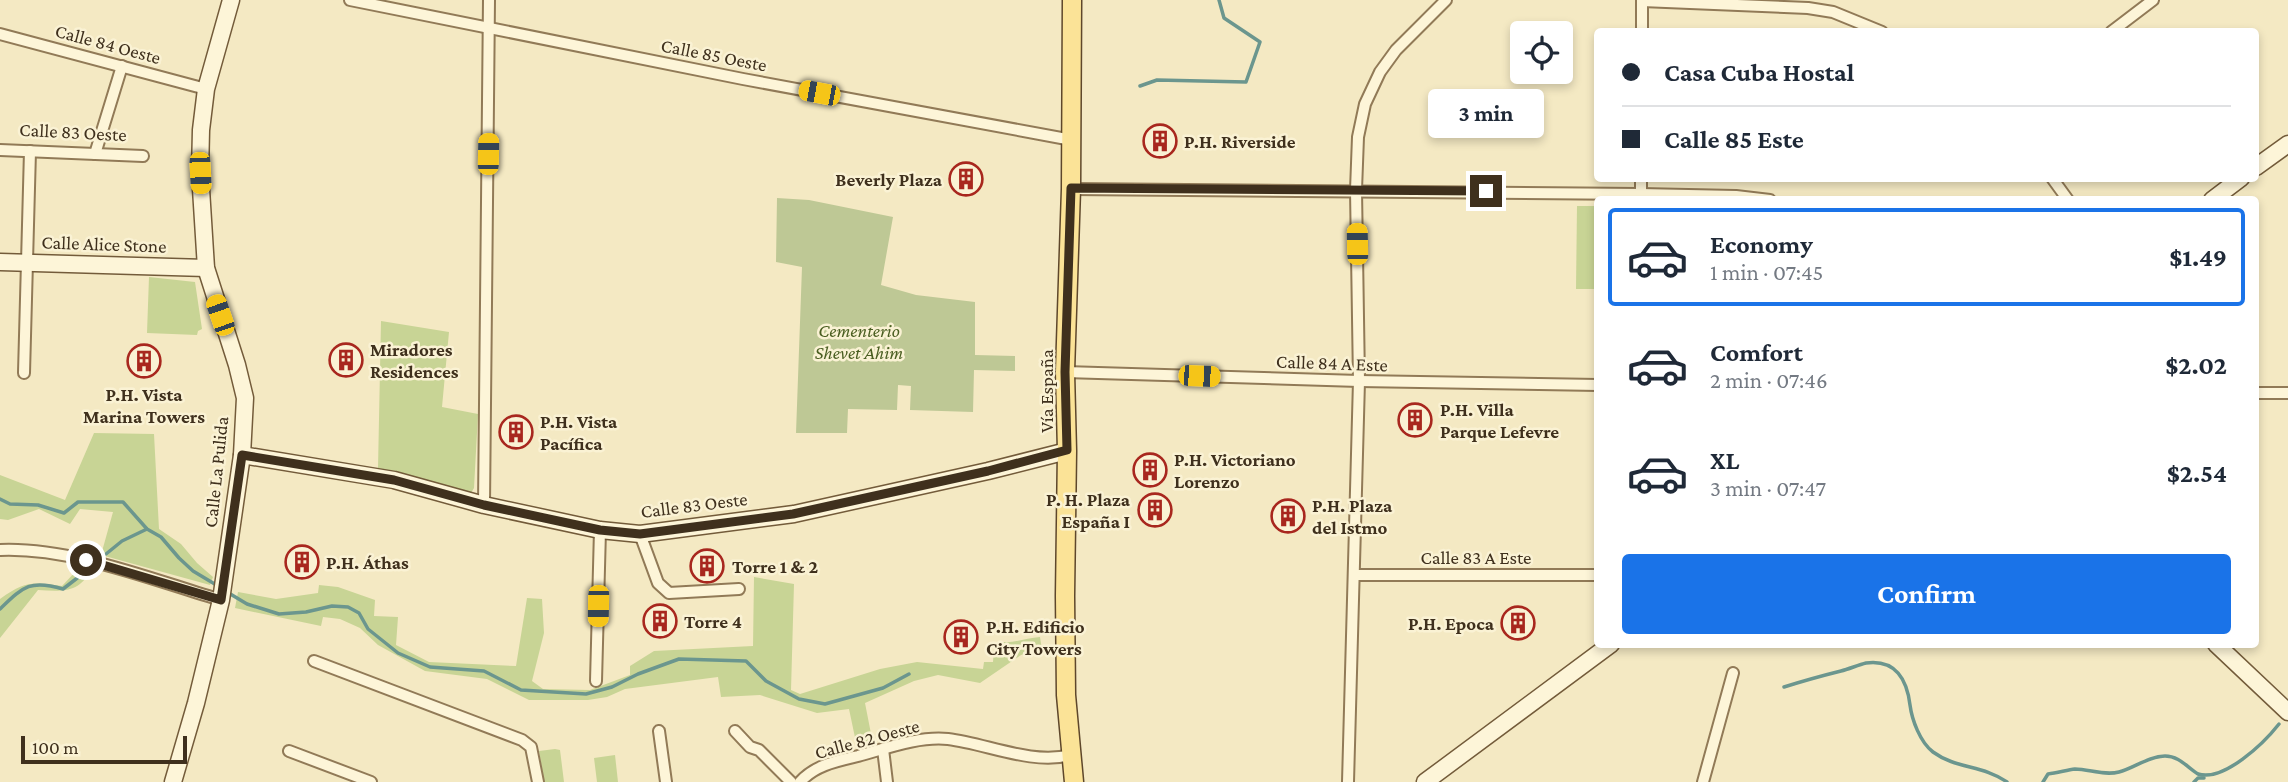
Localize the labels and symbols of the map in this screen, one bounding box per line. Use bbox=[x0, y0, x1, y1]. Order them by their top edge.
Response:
street label: Calle 84 Oeste bbox=[53, 20, 163, 68]
street label: Calle 85 Oeste bbox=[659, 34, 769, 76]
car bbox=[797, 79, 842, 107]
callout: 3 min bbox=[1428, 90, 1544, 138]
street label: Calle 83 Oeste bbox=[19, 119, 127, 145]
building icon: P.H. Riverside bbox=[1141, 122, 1179, 160]
place label: P.H. Riverside bbox=[1184, 131, 1296, 152]
car bbox=[478, 133, 499, 175]
car bbox=[189, 151, 212, 195]
building icon: Beverly Plaza bbox=[947, 160, 985, 198]
place label: Beverly Plaza bbox=[835, 169, 943, 190]
route end bbox=[1470, 175, 1502, 207]
car bbox=[1347, 223, 1368, 265]
street label: Calle Alice Stone bbox=[41, 231, 167, 257]
car bbox=[204, 292, 237, 338]
park label: Cementerio Shevet Ahim bbox=[815, 320, 903, 363]
place label: Miradores Residences bbox=[370, 339, 459, 382]
building icon: Miradores Residences bbox=[327, 341, 365, 379]
building icon: P.H. Vista Marina Towers bbox=[125, 342, 163, 380]
street label: Vía España bbox=[1036, 349, 1057, 433]
street label: Calle 84 A Este bbox=[1276, 351, 1388, 375]
car bbox=[1178, 365, 1221, 387]
place label: P.H. Vista Marina Towers bbox=[83, 384, 205, 427]
place label: P.H. Villa Parque Lefevre bbox=[1440, 399, 1559, 442]
building icon: P.H. Villa Parque Lefevre bbox=[1396, 401, 1434, 439]
place label: P.H. Vista Pacífica bbox=[540, 411, 618, 454]
building icon: P.H. Vista Pacífica bbox=[497, 413, 535, 451]
street label: Calle La Pulida bbox=[200, 415, 232, 529]
place label: P.H. Victoriano Lorenzo bbox=[1174, 449, 1296, 492]
building icon: P.H. Victoriano Lorenzo bbox=[1131, 451, 1169, 489]
street label: Calle 83 Oeste bbox=[639, 488, 749, 522]
place label: P. H. Plaza España I bbox=[1046, 489, 1131, 532]
building icon: P. H. Plaza España I bbox=[1136, 491, 1174, 529]
place label: P.H. Plaza del Istmo bbox=[1312, 495, 1393, 538]
building icon: P.H. Plaza del Istmo bbox=[1269, 497, 1307, 535]
building icon: P.H. Áthas bbox=[283, 543, 321, 581]
route start bbox=[70, 544, 102, 576]
building icon: Torre 1 & 2 bbox=[688, 547, 726, 585]
street label: Calle 83 A Este bbox=[1421, 547, 1531, 568]
place label: P.H. Áthas bbox=[326, 552, 409, 573]
place label: Torre 1 & 2 bbox=[732, 556, 819, 577]
car bbox=[588, 585, 609, 627]
building icon: Torre 4 bbox=[641, 602, 679, 640]
building icon: P.H. Epoca bbox=[1499, 604, 1537, 642]
place label: Torre 4 bbox=[684, 611, 742, 632]
place label: P.H. Epoca bbox=[1408, 613, 1495, 634]
place label: P.H. Edificio City Towers bbox=[986, 616, 1085, 659]
building icon: P.H. Edificio City Towers bbox=[942, 618, 980, 656]
street label: Calle 82 Oeste bbox=[812, 715, 922, 763]
scale bar bbox=[21, 733, 187, 765]

